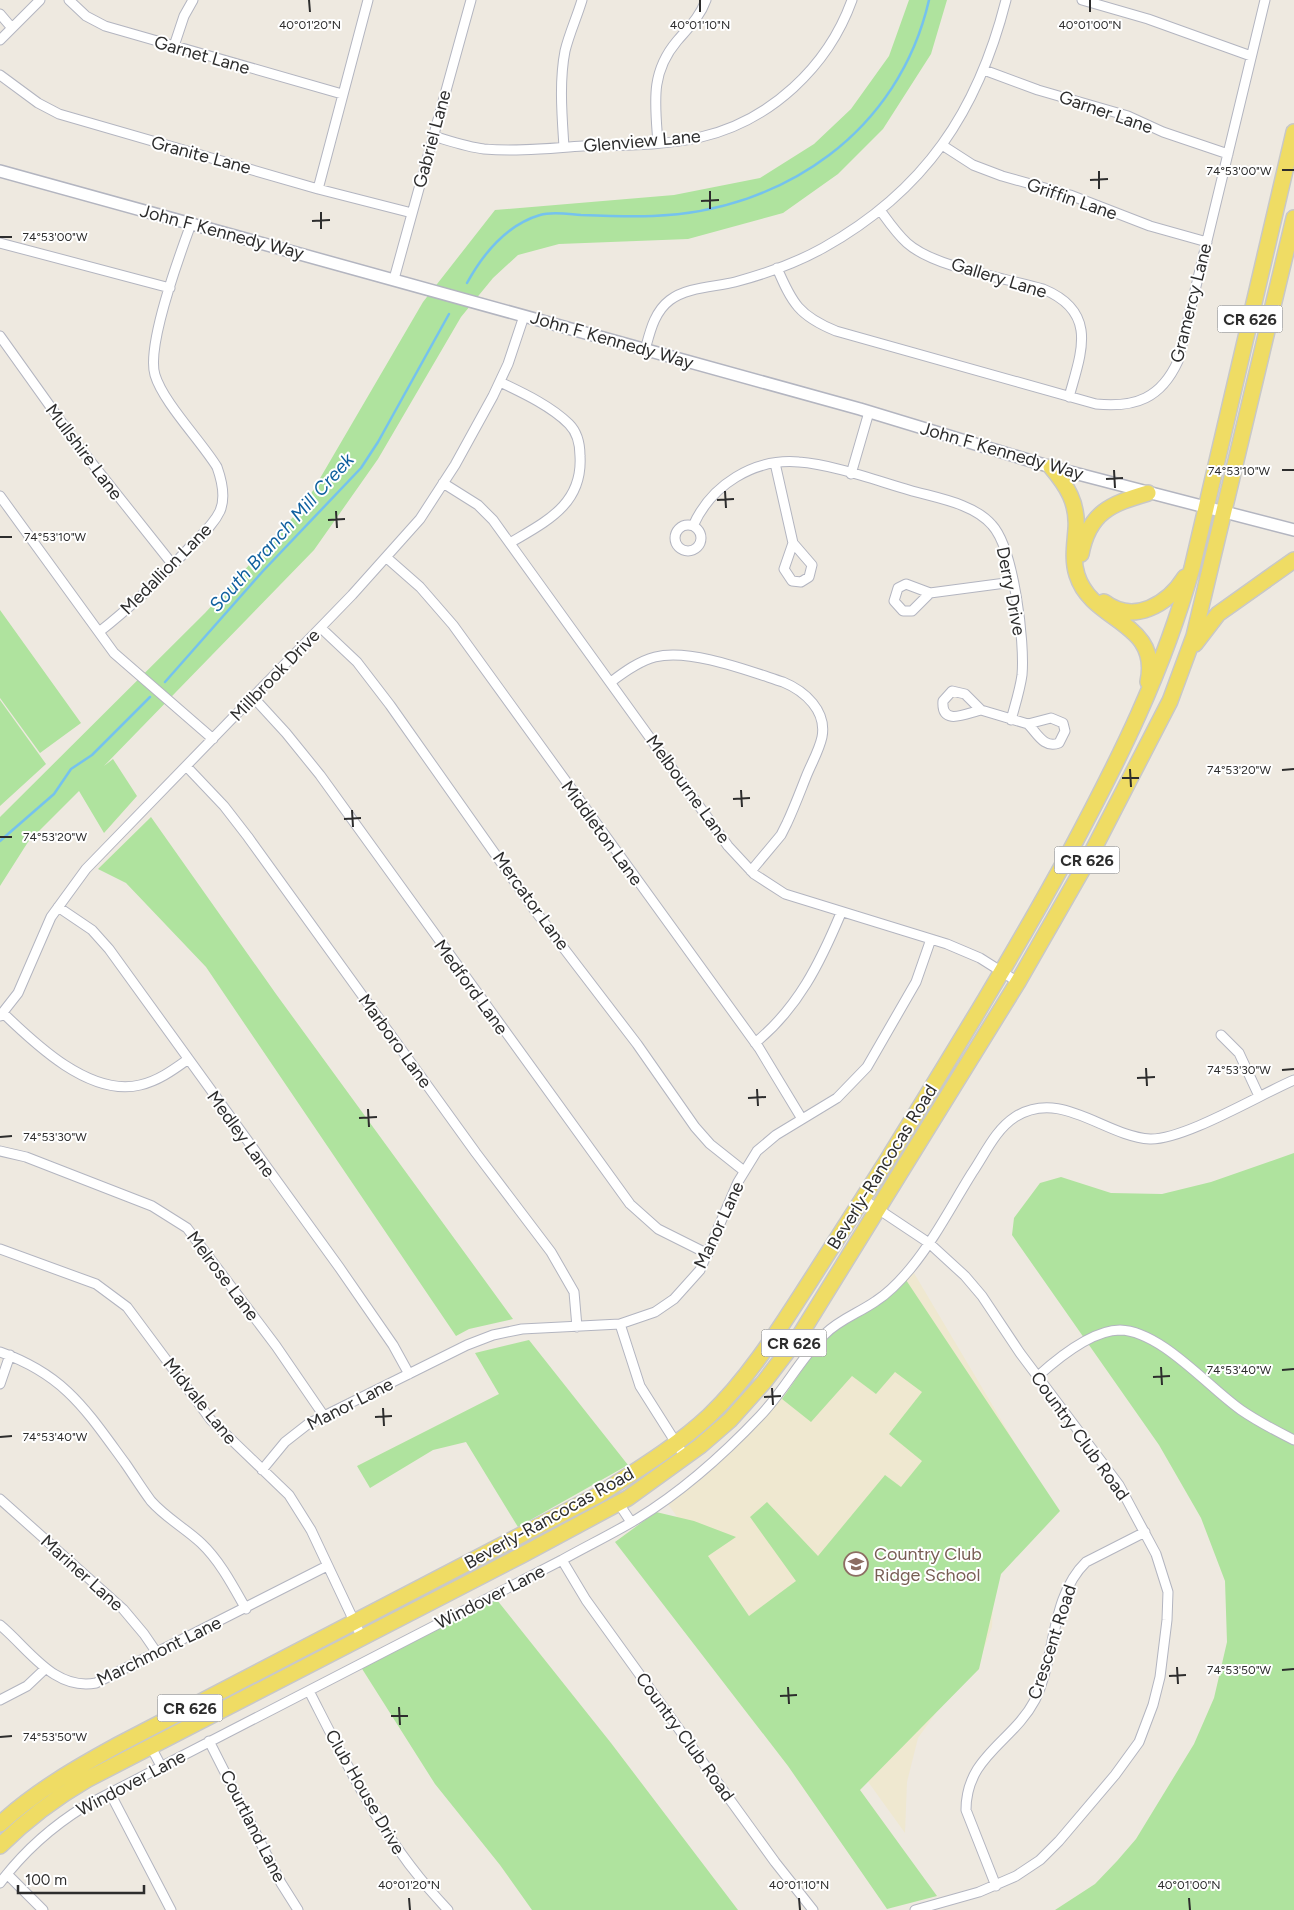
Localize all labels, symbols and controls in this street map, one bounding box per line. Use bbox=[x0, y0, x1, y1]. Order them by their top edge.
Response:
text: 40°01'20"N bbox=[279, 18, 341, 32]
text: 40°01'10"N bbox=[670, 18, 730, 32]
text: 40°01'00"N bbox=[1058, 18, 1122, 32]
street label: Garnet Lane bbox=[152, 31, 253, 79]
street label: Garner Lane bbox=[1056, 86, 1156, 138]
street label: Gabriel Lane bbox=[408, 88, 456, 190]
street label: Glenview Lane bbox=[583, 125, 702, 157]
street label: Granite Lane bbox=[149, 131, 254, 179]
text: 74°53'00"W bbox=[1207, 164, 1272, 178]
street label: Griffin Lane bbox=[1024, 173, 1120, 225]
street label: John F Kennedy Way bbox=[138, 200, 307, 265]
text: 74°53'00"W bbox=[23, 230, 88, 244]
street label: Gramercy Lane bbox=[1166, 241, 1216, 365]
street label: Gallery Lane bbox=[948, 253, 1050, 303]
street label: John F Kennedy Way bbox=[528, 306, 697, 374]
road number: CR 626 bbox=[1218, 306, 1282, 332]
street label: Mullshire Lane bbox=[41, 400, 127, 505]
street label: John F Kennedy Way bbox=[918, 417, 1087, 485]
water label: South Branch Mill Creek bbox=[204, 448, 359, 616]
text: 74°53'10"W bbox=[1208, 464, 1271, 478]
street label: Medallion Lane bbox=[116, 519, 216, 619]
text: 74°53'10"W bbox=[24, 530, 87, 544]
street label: Derry Drive bbox=[992, 545, 1030, 637]
street label: Millbrook Drive bbox=[226, 624, 325, 726]
street label: Melbourne Lane bbox=[641, 730, 735, 848]
text: 74°53'20"W bbox=[1207, 763, 1271, 777]
street label: Middleton Lane bbox=[557, 776, 648, 890]
text: 74°53'20"W bbox=[23, 830, 87, 844]
road number: CR 626 bbox=[1054, 846, 1120, 874]
street label: Mercator Lane bbox=[488, 848, 574, 955]
street label: Medford Lane bbox=[429, 935, 513, 1039]
street label: Marboro Lane bbox=[354, 990, 437, 1092]
text: 74°53'30"W bbox=[1207, 1063, 1271, 1077]
street label: Beverly-Rancocas Road bbox=[822, 1080, 942, 1254]
street label: Medley Lane bbox=[202, 1086, 280, 1182]
text: 74°53'30"W bbox=[23, 1130, 87, 1144]
street label: Manor Lane bbox=[689, 1178, 749, 1272]
street label: Melrose Lane bbox=[182, 1227, 264, 1325]
road number: CR 626 bbox=[762, 1330, 826, 1356]
street label: Midvale Lane bbox=[158, 1353, 242, 1449]
text: 74°53'40"W bbox=[1207, 1363, 1272, 1377]
street label: Country Club Road bbox=[1026, 1367, 1134, 1505]
street label: Manor Lane bbox=[303, 1373, 397, 1435]
text: 74°53'40"W bbox=[23, 1430, 88, 1444]
street label: Beverly-Rancocas Road bbox=[460, 1462, 638, 1574]
street label: Mariner Lane bbox=[36, 1530, 128, 1616]
place label: Country Club Ridge School bbox=[874, 1543, 982, 1586]
school or university icon: Country Club Ridge School bbox=[843, 1551, 869, 1577]
street label: Windover Lane bbox=[431, 1560, 549, 1634]
street label: Crescent Road bbox=[1023, 1582, 1081, 1702]
street label: Marchmont Lane bbox=[93, 1611, 225, 1691]
text: 74°53'50"W bbox=[1207, 1663, 1272, 1677]
street label: Country Club Road bbox=[631, 1668, 739, 1806]
road number: CR 626 bbox=[158, 1695, 222, 1722]
street label: Club House Drive bbox=[320, 1726, 410, 1858]
text: 74°53'50"W bbox=[23, 1730, 88, 1744]
street label: Windover Lane bbox=[73, 1745, 189, 1821]
street label: Courtland Lane bbox=[215, 1766, 291, 1886]
scale bar bbox=[18, 1862, 144, 1894]
text: 100 m bbox=[25, 1871, 67, 1889]
text: 40°01'20"N bbox=[378, 1878, 440, 1892]
text: 40°01'10"N bbox=[769, 1878, 829, 1892]
text: 40°01'00"N bbox=[1157, 1878, 1221, 1892]

